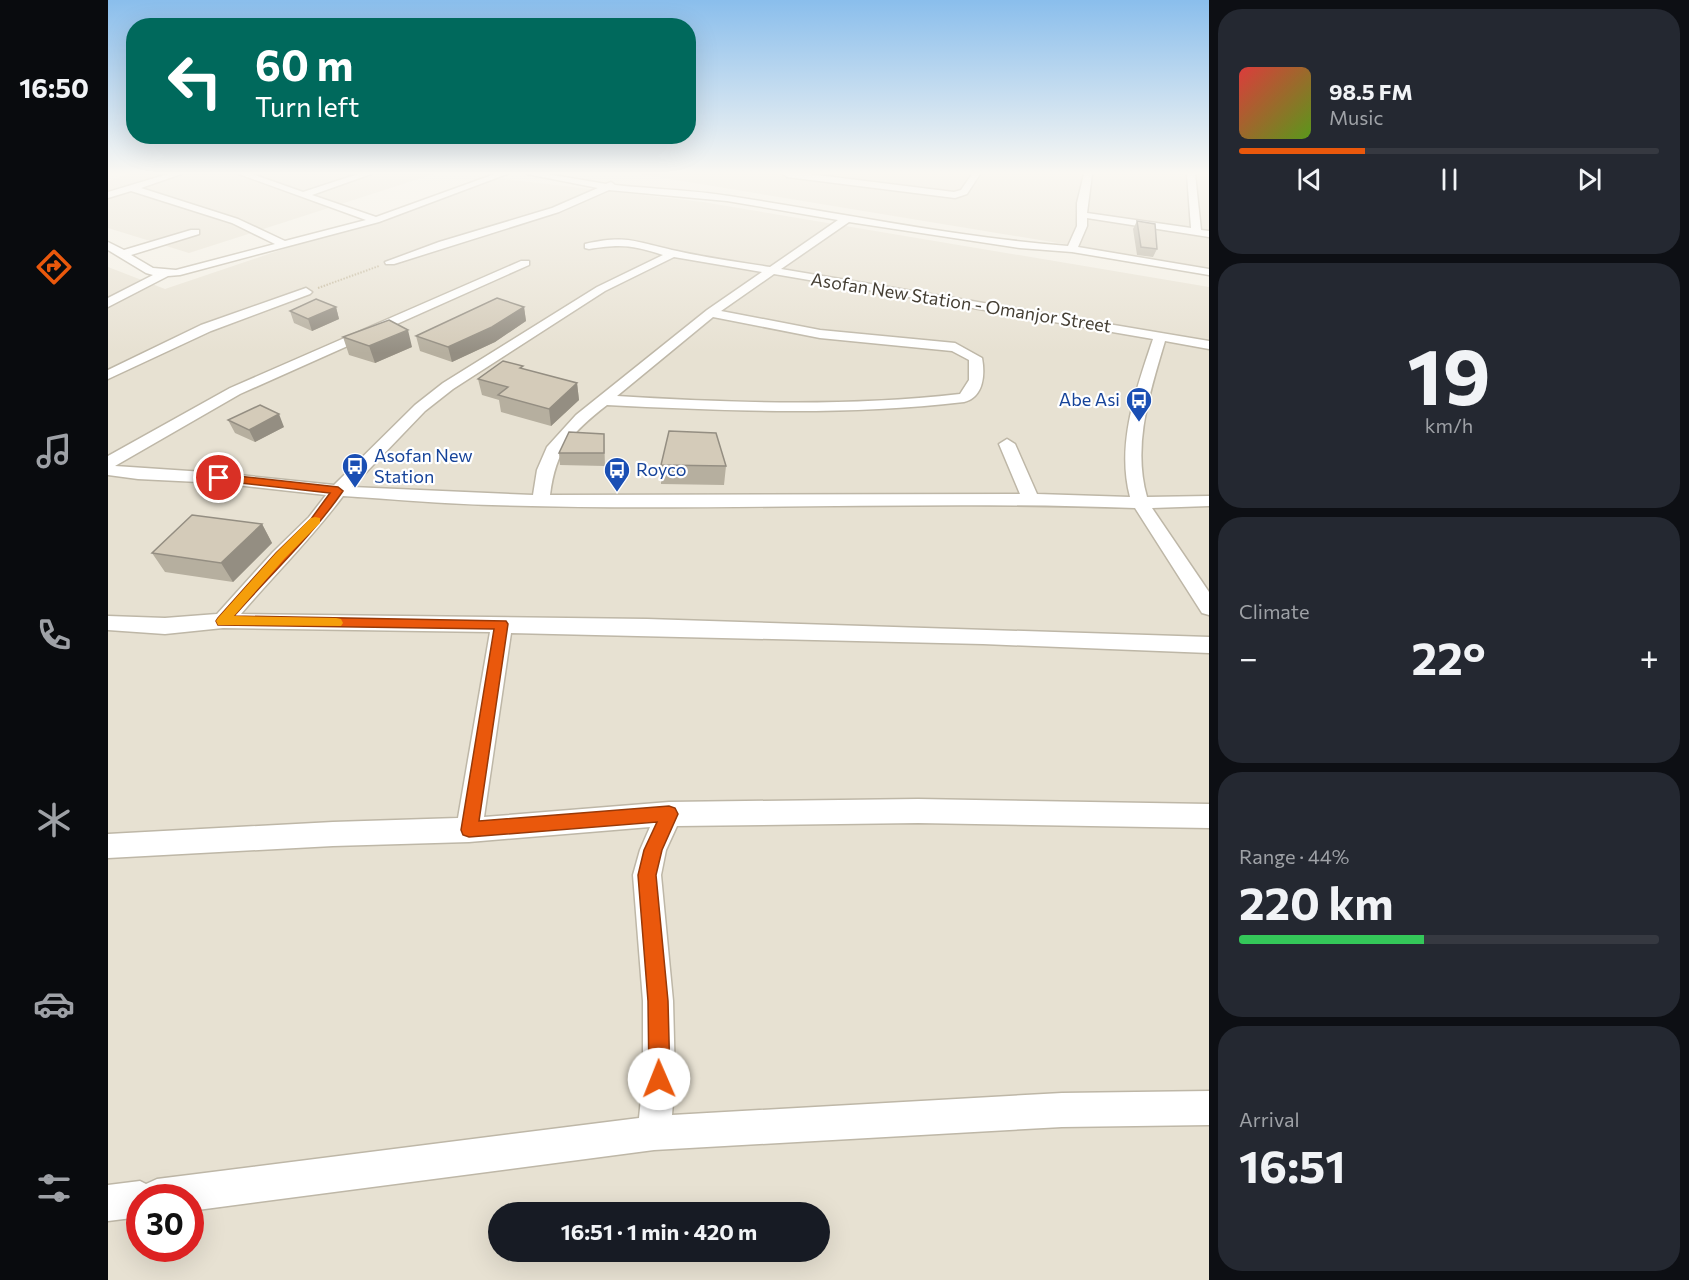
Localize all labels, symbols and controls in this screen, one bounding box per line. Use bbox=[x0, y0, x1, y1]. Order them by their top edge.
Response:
text: 60 m bbox=[255, 38, 354, 90]
icon: left bbox=[156, 42, 234, 120]
text: 16:50 bbox=[19, 71, 89, 104]
text: 98.5 FM bbox=[1329, 78, 1413, 105]
text: Turn left bbox=[255, 90, 359, 123]
text: Music bbox=[1329, 105, 1383, 129]
icon: previous bbox=[1293, 163, 1326, 196]
icon: pause bbox=[1433, 163, 1466, 196]
icon: next bbox=[1573, 163, 1606, 196]
icon: directions bbox=[33, 246, 75, 288]
street label: Asofan New Station - Omanjor Street bbox=[809, 267, 1113, 337]
text: 19 bbox=[1407, 326, 1491, 421]
bus stop icon: Abe Asi bbox=[1124, 385, 1154, 423]
place label: Abe Asi bbox=[1059, 388, 1120, 410]
text: km/h bbox=[1425, 413, 1473, 437]
icon: music bbox=[33, 430, 75, 472]
place label: Asofan New Station bbox=[374, 444, 473, 487]
bus stop icon: Asofan New Station bbox=[340, 451, 370, 489]
pin bbox=[193, 452, 244, 503]
bus stop icon: Royco bbox=[602, 455, 632, 493]
place label: Royco bbox=[636, 458, 687, 480]
icon: arrive bbox=[202, 461, 235, 494]
text: Climate bbox=[1239, 599, 1309, 623]
icon: phone bbox=[33, 614, 75, 656]
text: 22° bbox=[1412, 629, 1486, 684]
text: − bbox=[1239, 636, 1258, 677]
text: + bbox=[1640, 636, 1659, 677]
icon: climate bbox=[33, 799, 75, 841]
text: Range · 44% bbox=[1239, 844, 1349, 868]
text: 220 km bbox=[1239, 874, 1394, 929]
icon: car bbox=[33, 983, 75, 1025]
position arrow bbox=[627, 1047, 691, 1111]
text: Arrival bbox=[1239, 1107, 1300, 1131]
text: 16:51 bbox=[1239, 1137, 1346, 1192]
icon: filters bbox=[33, 1167, 75, 1209]
speed limit sign: 30 bbox=[126, 1184, 204, 1262]
text: 16:51 · 1 min · 420 m bbox=[561, 1218, 757, 1245]

